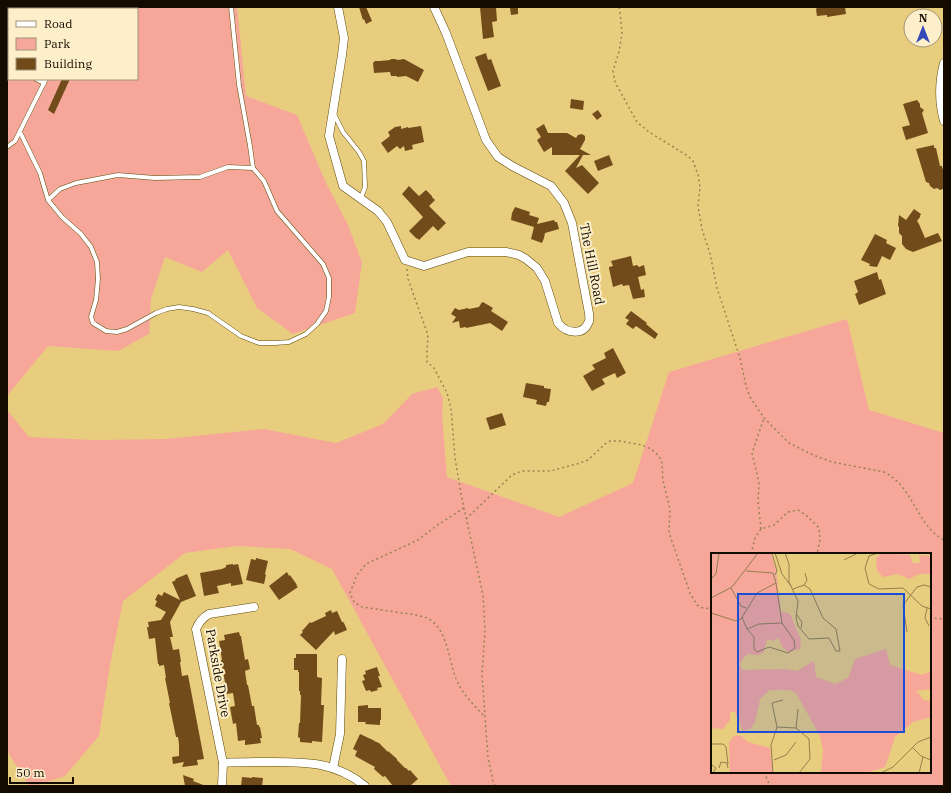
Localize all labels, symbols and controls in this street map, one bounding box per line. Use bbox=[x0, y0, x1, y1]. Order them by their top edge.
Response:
legend bbox=[8, 8, 138, 80]
north arrow bbox=[903, 8, 943, 48]
text: N bbox=[919, 11, 928, 25]
text: Road bbox=[44, 16, 73, 31]
text: Park bbox=[44, 36, 70, 51]
text: Building bbox=[44, 56, 92, 71]
street label: The Hill Road bbox=[576, 222, 608, 306]
inset map bbox=[711, 553, 931, 773]
street label: Parkside Drive bbox=[202, 627, 234, 719]
scale bar bbox=[10, 759, 73, 785]
text: 50 m bbox=[16, 765, 45, 780]

